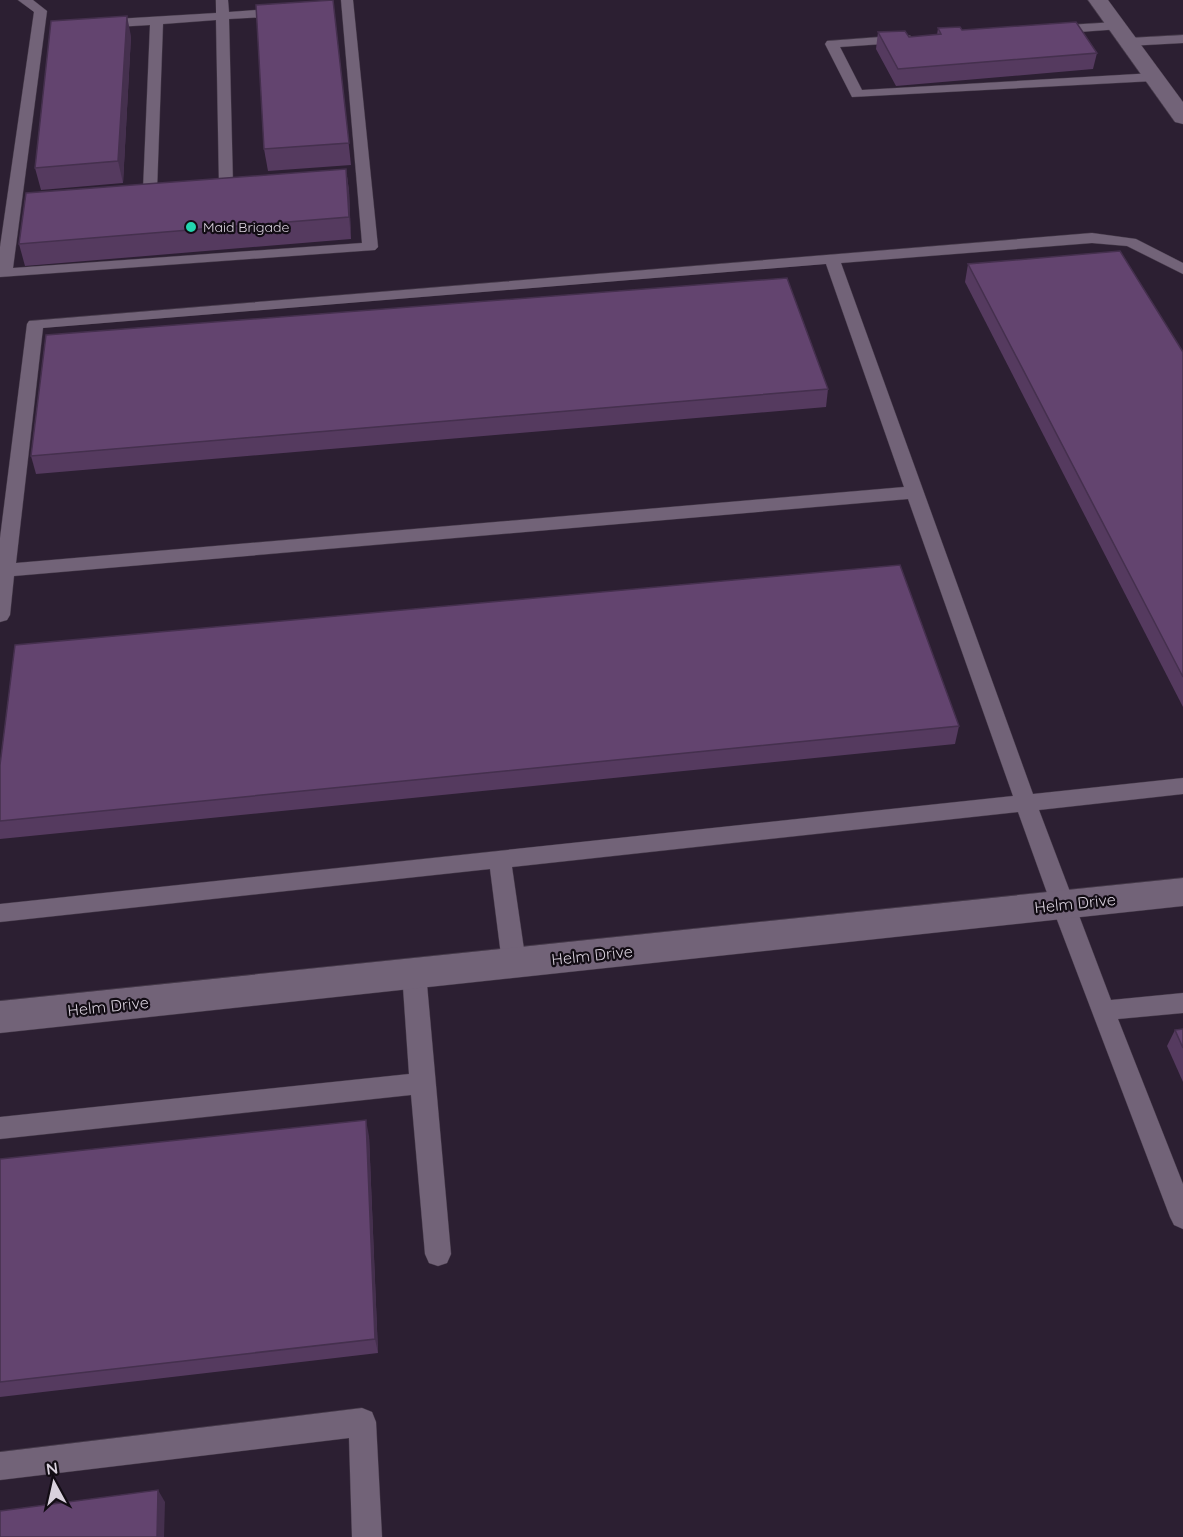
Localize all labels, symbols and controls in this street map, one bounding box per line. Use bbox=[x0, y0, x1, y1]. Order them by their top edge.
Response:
place label: Maid Brigade bbox=[203, 218, 289, 236]
marker: Maid Brigade bbox=[184, 220, 198, 234]
street label: Helm Drive bbox=[1033, 889, 1117, 917]
street label: Helm Drive bbox=[550, 941, 634, 969]
street label: Helm Drive bbox=[66, 992, 150, 1020]
north arrow bbox=[24, 1453, 84, 1513]
text: N bbox=[45, 1457, 59, 1479]

